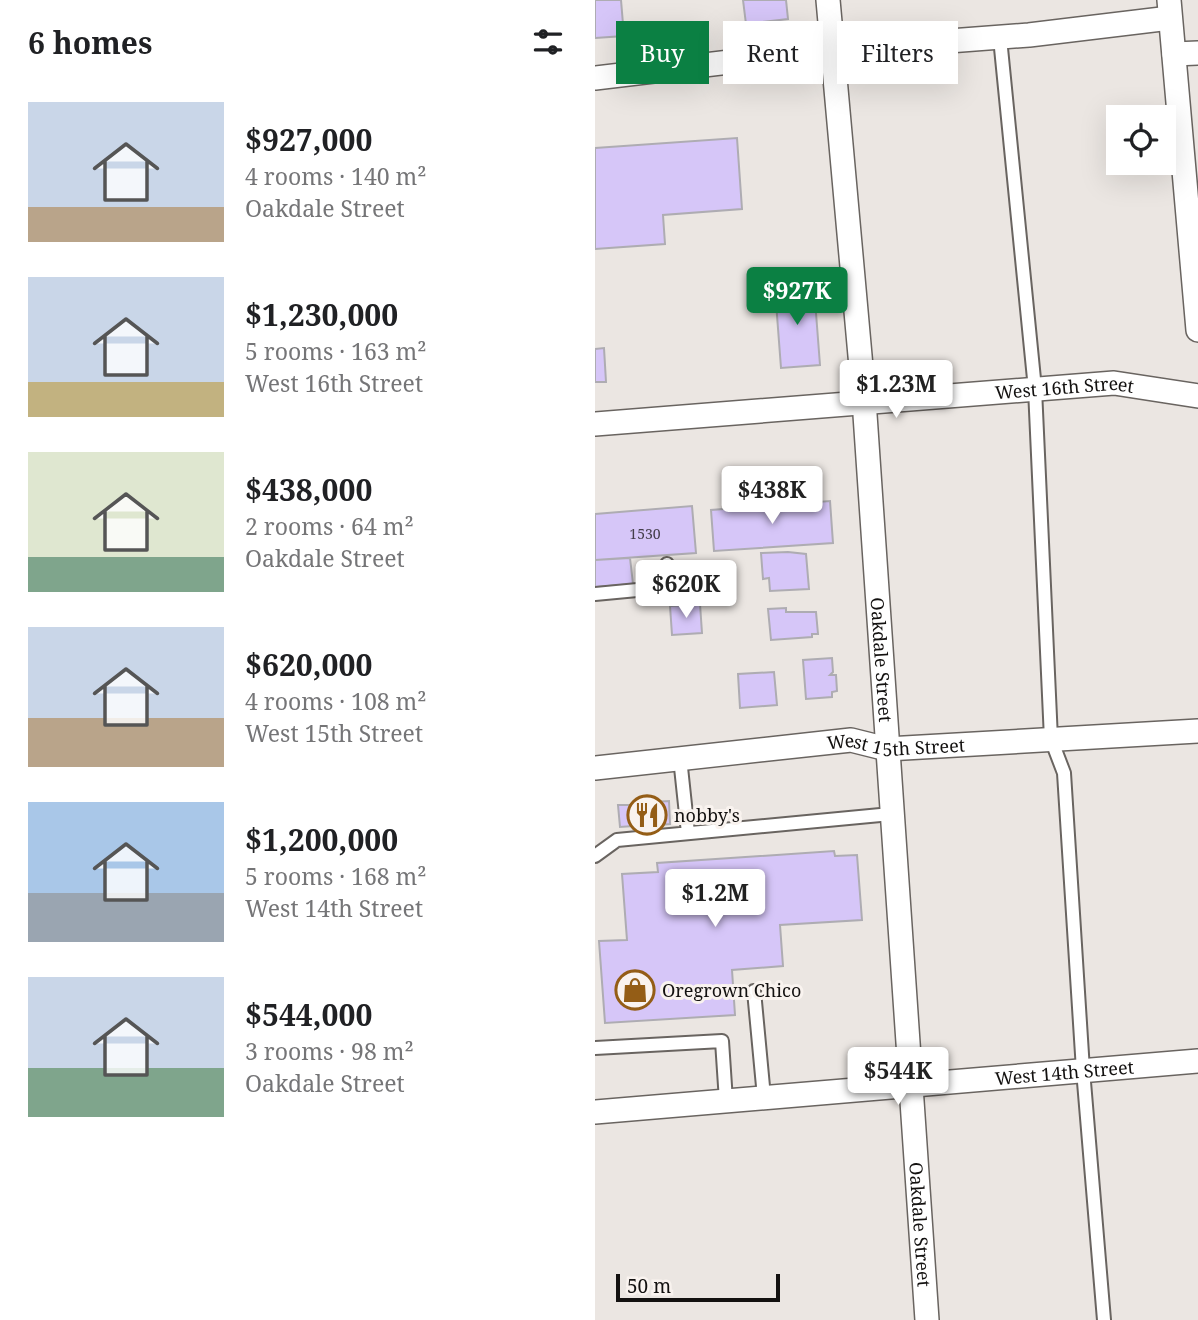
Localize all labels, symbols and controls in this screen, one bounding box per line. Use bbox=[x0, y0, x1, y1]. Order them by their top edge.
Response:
chip: Buy bbox=[616, 21, 709, 84]
chip: Rent bbox=[723, 21, 823, 84]
chip: Filters bbox=[837, 21, 958, 84]
text: 6 homes bbox=[28, 22, 152, 63]
icon: filters bbox=[529, 23, 567, 61]
map controls bbox=[1106, 105, 1176, 175]
button: locate bbox=[1106, 105, 1176, 175]
text: $927,000 bbox=[245, 119, 372, 160]
icon: home bbox=[84, 130, 168, 214]
text: 4 rooms · 140 m² bbox=[245, 160, 427, 192]
text: Oakdale Street bbox=[245, 192, 405, 224]
pin: $927K bbox=[748, 268, 846, 327]
text: $927K bbox=[763, 274, 831, 306]
text: $1,230,000 bbox=[245, 294, 398, 335]
icon: home bbox=[84, 305, 168, 389]
text: 5 rooms · 163 m² bbox=[245, 335, 427, 367]
pin: $1.23M bbox=[839, 360, 953, 420]
text: West 16th Street bbox=[245, 367, 423, 399]
text: $1.23M bbox=[856, 367, 936, 399]
street label: West 16th Street bbox=[994, 371, 1136, 404]
pin: $438K bbox=[723, 466, 821, 526]
text: $438,000 bbox=[245, 469, 372, 510]
text: $438K bbox=[738, 473, 806, 505]
icon: home bbox=[84, 480, 168, 564]
text: 2 rooms · 64 m² bbox=[245, 510, 414, 542]
house number: 1530 bbox=[629, 524, 661, 543]
text: Oakdale Street bbox=[245, 542, 405, 574]
pin: $620K bbox=[637, 560, 735, 620]
text: $620K bbox=[652, 567, 720, 599]
street label: Oakdale Street bbox=[866, 597, 898, 723]
text: $620,000 bbox=[245, 644, 372, 685]
icon: home bbox=[84, 655, 168, 739]
text: 4 rooms · 108 m² bbox=[245, 685, 427, 717]
text: West 15th Street bbox=[245, 717, 423, 749]
street label: West 15th Street bbox=[826, 728, 966, 761]
restaurant icon: nobby's bbox=[626, 794, 668, 836]
place label: nobby's bbox=[674, 803, 740, 827]
text: $1,200,000 bbox=[245, 819, 398, 860]
icon: home bbox=[84, 830, 168, 914]
text: 5 rooms · 168 m² bbox=[245, 860, 427, 892]
pin: $1.2M bbox=[666, 870, 764, 929]
text: $1.2M bbox=[681, 876, 749, 908]
text: West 14th Street bbox=[245, 892, 423, 924]
shop icon: Oregrown Chico bbox=[614, 969, 656, 1011]
place label: Oregrown Chico bbox=[662, 978, 801, 1002]
text: $544,000 bbox=[245, 994, 372, 1035]
icon: home bbox=[84, 1005, 168, 1089]
text: 3 rooms · 98 m² bbox=[245, 1035, 414, 1067]
pin: $544K bbox=[849, 1048, 947, 1107]
text: $544K bbox=[864, 1054, 932, 1086]
street label: West 14th Street bbox=[994, 1054, 1135, 1090]
text: Oakdale Street bbox=[245, 1067, 405, 1099]
street label: Oakdale Street bbox=[904, 1161, 937, 1288]
scale bar bbox=[616, 1271, 781, 1303]
text: 50 m bbox=[627, 1273, 671, 1299]

